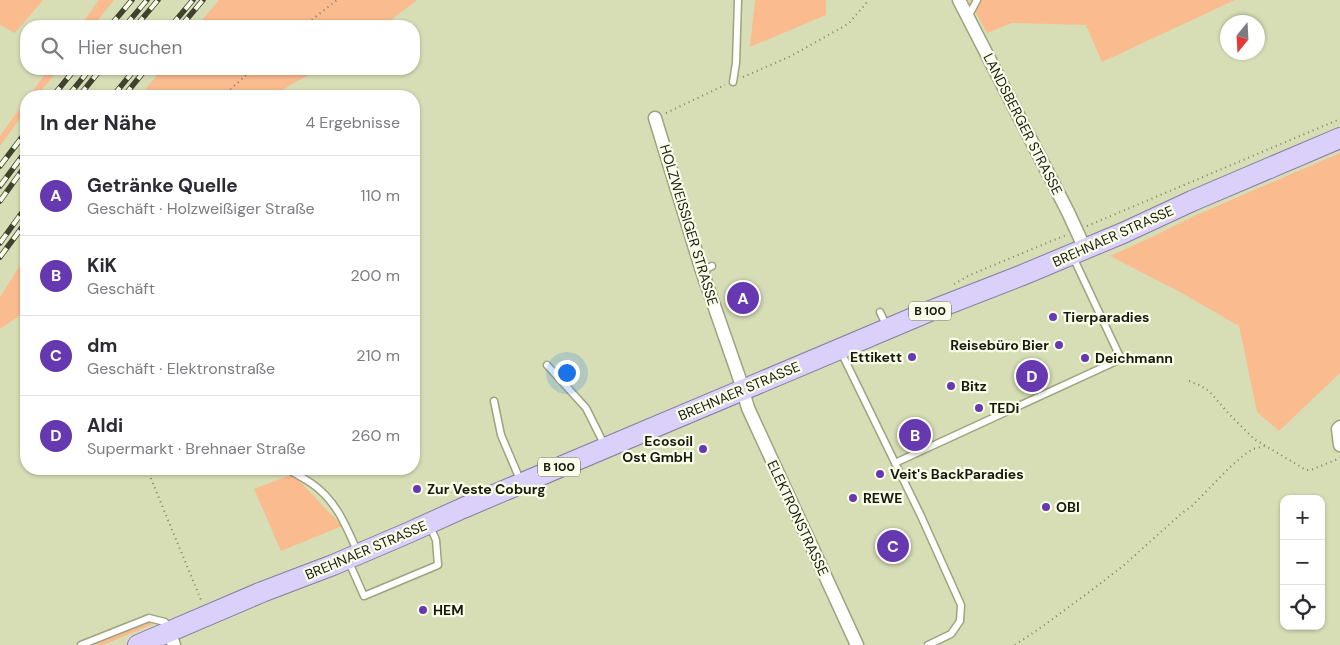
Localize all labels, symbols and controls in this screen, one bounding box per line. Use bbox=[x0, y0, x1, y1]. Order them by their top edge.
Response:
north arrow bbox=[1220, 15, 1265, 60]
search box bbox=[20, 20, 420, 75]
icon: search bbox=[38, 34, 66, 62]
text: Hier suchen bbox=[78, 35, 182, 60]
street label: LANDSBERGER STRASSE bbox=[979, 50, 1067, 198]
text: In der Nähe bbox=[40, 109, 157, 137]
text: 4 Ergebnisse bbox=[305, 112, 400, 133]
street label: HOLZWEISSIGER STRASSE bbox=[656, 142, 722, 308]
text: Getränke Quelle bbox=[87, 173, 238, 198]
text: A bbox=[50, 185, 62, 206]
text: 110 m bbox=[361, 185, 400, 206]
text: Geschäft · Holzweißiger Straße bbox=[87, 198, 315, 219]
street label: BREHNAER STRASSE bbox=[1050, 201, 1176, 271]
text: KiK bbox=[87, 253, 117, 278]
text: B bbox=[51, 265, 61, 286]
text: 200 m bbox=[351, 265, 400, 286]
text: Geschäft bbox=[87, 278, 155, 299]
pin: A bbox=[727, 279, 759, 317]
road number: B 100 bbox=[909, 302, 951, 321]
place label: Tierparadies bbox=[1063, 308, 1150, 326]
marker: Tierparadies bbox=[1047, 311, 1059, 323]
text: dm bbox=[87, 333, 117, 358]
place label: Reisebüro Bier bbox=[950, 336, 1049, 354]
marker: Reisebüro Bier bbox=[1053, 339, 1065, 351]
text: C bbox=[50, 345, 62, 366]
text: 210 m bbox=[356, 345, 400, 366]
place label: Ettikett bbox=[850, 348, 902, 366]
place label: Deichmann bbox=[1095, 349, 1173, 367]
marker: Ettikett bbox=[906, 351, 918, 363]
marker: Deichmann bbox=[1079, 352, 1091, 364]
street label: BREHNAER STRASSE bbox=[675, 357, 803, 425]
pin: D bbox=[1016, 357, 1048, 395]
text: Geschäft · Elektronstraße bbox=[87, 358, 275, 379]
your location bbox=[554, 360, 580, 386]
place label: Bitz bbox=[961, 377, 987, 395]
marker: Bitz bbox=[945, 380, 957, 392]
place label: TEDi bbox=[989, 399, 1019, 417]
marker: TEDi bbox=[973, 402, 985, 414]
text: Aldi bbox=[87, 413, 123, 438]
pin: B bbox=[899, 416, 931, 454]
text: D bbox=[50, 425, 62, 446]
text: 260 m bbox=[351, 425, 400, 446]
place label: Ecosoil Ost GmbH bbox=[622, 432, 693, 466]
text: Supermarkt · Brehnaer Straße bbox=[87, 438, 306, 459]
marker: Ecosoil Ost GmbH bbox=[697, 443, 709, 455]
street label: ELEKTRONSTRASSE bbox=[763, 457, 833, 579]
road number: B 100 bbox=[538, 458, 580, 477]
place label: Veit's BackParadies bbox=[890, 465, 1024, 483]
marker: Veit's BackParadies bbox=[874, 468, 886, 480]
place label: Zur Veste Coburg bbox=[427, 480, 546, 498]
marker: Zur Veste Coburg bbox=[411, 483, 423, 495]
place label: REWE bbox=[863, 489, 902, 507]
marker: REWE bbox=[847, 492, 859, 504]
map controls bbox=[1280, 495, 1325, 630]
button: + bbox=[1280, 495, 1325, 540]
place label: OBI bbox=[1056, 498, 1080, 516]
marker: OBI bbox=[1040, 501, 1052, 513]
street label: BREHNAER STRASSE bbox=[302, 516, 430, 584]
pin: C bbox=[877, 527, 909, 565]
button: − bbox=[1280, 540, 1325, 585]
button: locate bbox=[1280, 585, 1325, 630]
place label: HEM bbox=[433, 601, 464, 619]
marker: HEM bbox=[417, 604, 429, 616]

